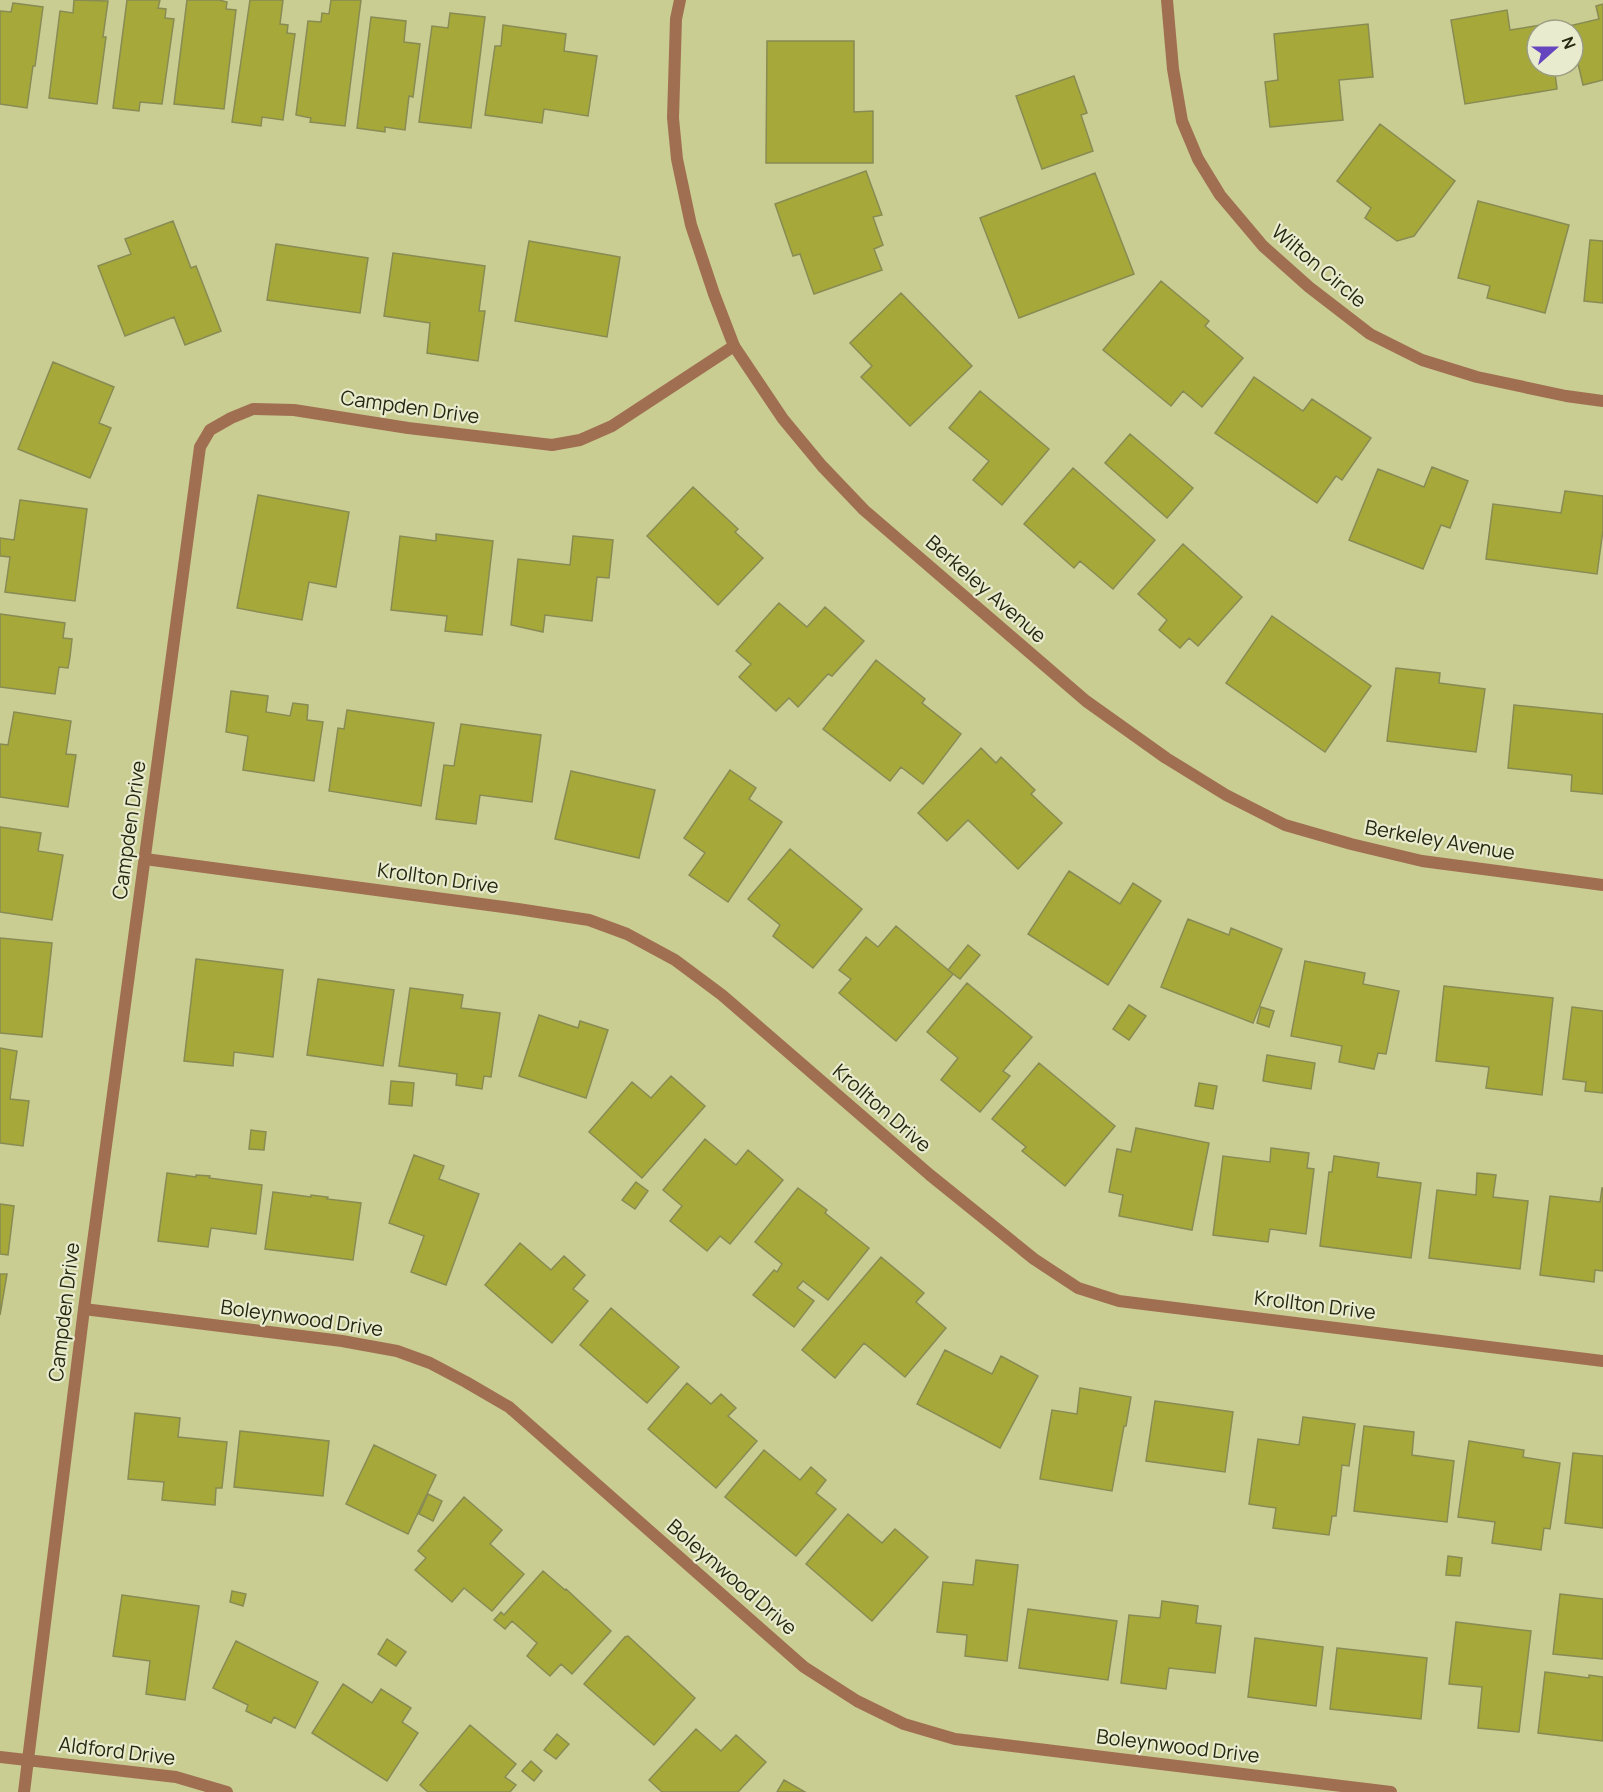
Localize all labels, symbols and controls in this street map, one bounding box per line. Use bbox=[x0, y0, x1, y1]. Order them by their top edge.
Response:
north arrow bbox=[1525, 18, 1585, 78]
text: N bbox=[1557, 33, 1581, 52]
street label: Wilton Circle bbox=[1266, 218, 1372, 313]
street label: Campden Drive bbox=[339, 383, 481, 430]
street label: Berkeley Avenue bbox=[920, 529, 1052, 649]
street label: Campden Drive bbox=[105, 759, 152, 901]
street label: Berkeley Avenue bbox=[1363, 813, 1517, 866]
street label: Krollton Drive bbox=[376, 856, 500, 899]
street label: Krollton Drive bbox=[827, 1057, 937, 1158]
street label: Campden Drive bbox=[42, 1241, 85, 1383]
street label: Krollton Drive bbox=[1253, 1284, 1377, 1325]
street label: Boleynwood Drive bbox=[219, 1293, 385, 1342]
street label: Boleynwood Drive bbox=[662, 1513, 803, 1641]
street label: Boleynwood Drive bbox=[1095, 1722, 1261, 1769]
street label: Aldford Drive bbox=[57, 1730, 177, 1771]

